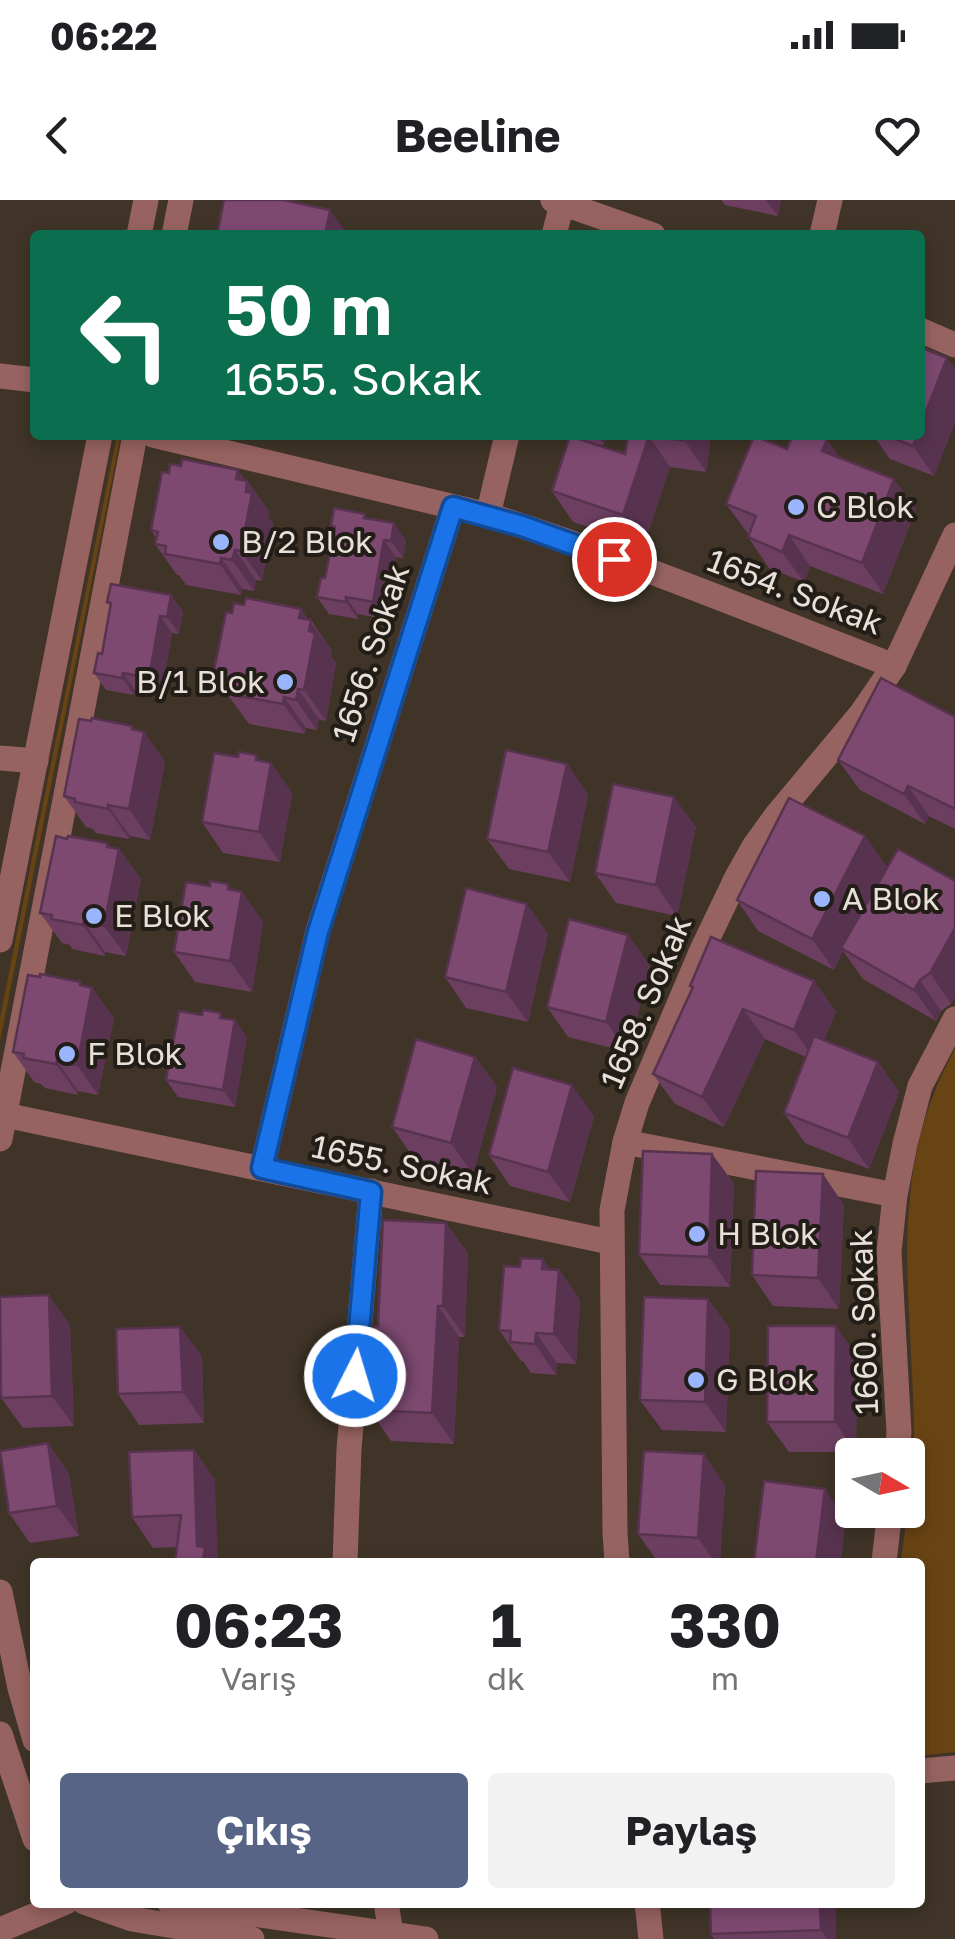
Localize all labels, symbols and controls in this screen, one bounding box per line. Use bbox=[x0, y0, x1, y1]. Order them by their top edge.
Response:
text: 06:22 bbox=[50, 13, 157, 58]
icon: back bbox=[30, 108, 85, 163]
text: Beeline bbox=[394, 108, 561, 162]
icon: heart bbox=[870, 108, 925, 163]
text: 50 m bbox=[225, 266, 392, 350]
icon: left bbox=[60, 270, 190, 400]
text: 1655. Sokak bbox=[225, 351, 483, 405]
place label: C Blok bbox=[816, 487, 914, 525]
marker: C Blok bbox=[785, 496, 807, 518]
pin bbox=[572, 517, 657, 602]
place label: B/2 Blok bbox=[241, 522, 373, 560]
marker: B/2 Blok bbox=[210, 531, 232, 553]
icon: arrive bbox=[587, 532, 642, 587]
street label: 1654. Sokak bbox=[703, 540, 888, 642]
street label: 1656. Sokak bbox=[324, 559, 417, 746]
place label: B/1 Blok bbox=[136, 662, 265, 700]
marker: B/1 Blok bbox=[274, 671, 296, 693]
place label: A Blok bbox=[842, 879, 940, 917]
marker: A Blok bbox=[811, 888, 833, 910]
place label: E Blok bbox=[114, 896, 210, 934]
marker: E Blok bbox=[83, 905, 105, 927]
street label: 1658. Sokak bbox=[592, 909, 699, 1094]
place label: F Blok bbox=[87, 1034, 183, 1072]
marker: F Blok bbox=[56, 1043, 78, 1065]
street label: 1655. Sokak bbox=[309, 1126, 496, 1202]
place label: H Blok bbox=[717, 1214, 818, 1252]
marker: H Blok bbox=[686, 1223, 708, 1245]
street label: 1660. Sokak bbox=[841, 1229, 885, 1415]
position arrow bbox=[303, 1324, 407, 1428]
place label: G Blok bbox=[716, 1360, 815, 1398]
marker: G Blok bbox=[685, 1369, 707, 1391]
north arrow bbox=[835, 1438, 925, 1528]
map controls bbox=[835, 1438, 925, 1528]
text: 06:23 bbox=[174, 1588, 343, 1660]
text: 1 bbox=[491, 1588, 522, 1660]
text: 330 bbox=[669, 1588, 781, 1660]
text: Varış bbox=[221, 1659, 296, 1697]
text: dk bbox=[487, 1659, 525, 1697]
text: m bbox=[711, 1659, 739, 1697]
button: Çıkış bbox=[60, 1773, 468, 1888]
button: Paylaş bbox=[488, 1773, 895, 1888]

